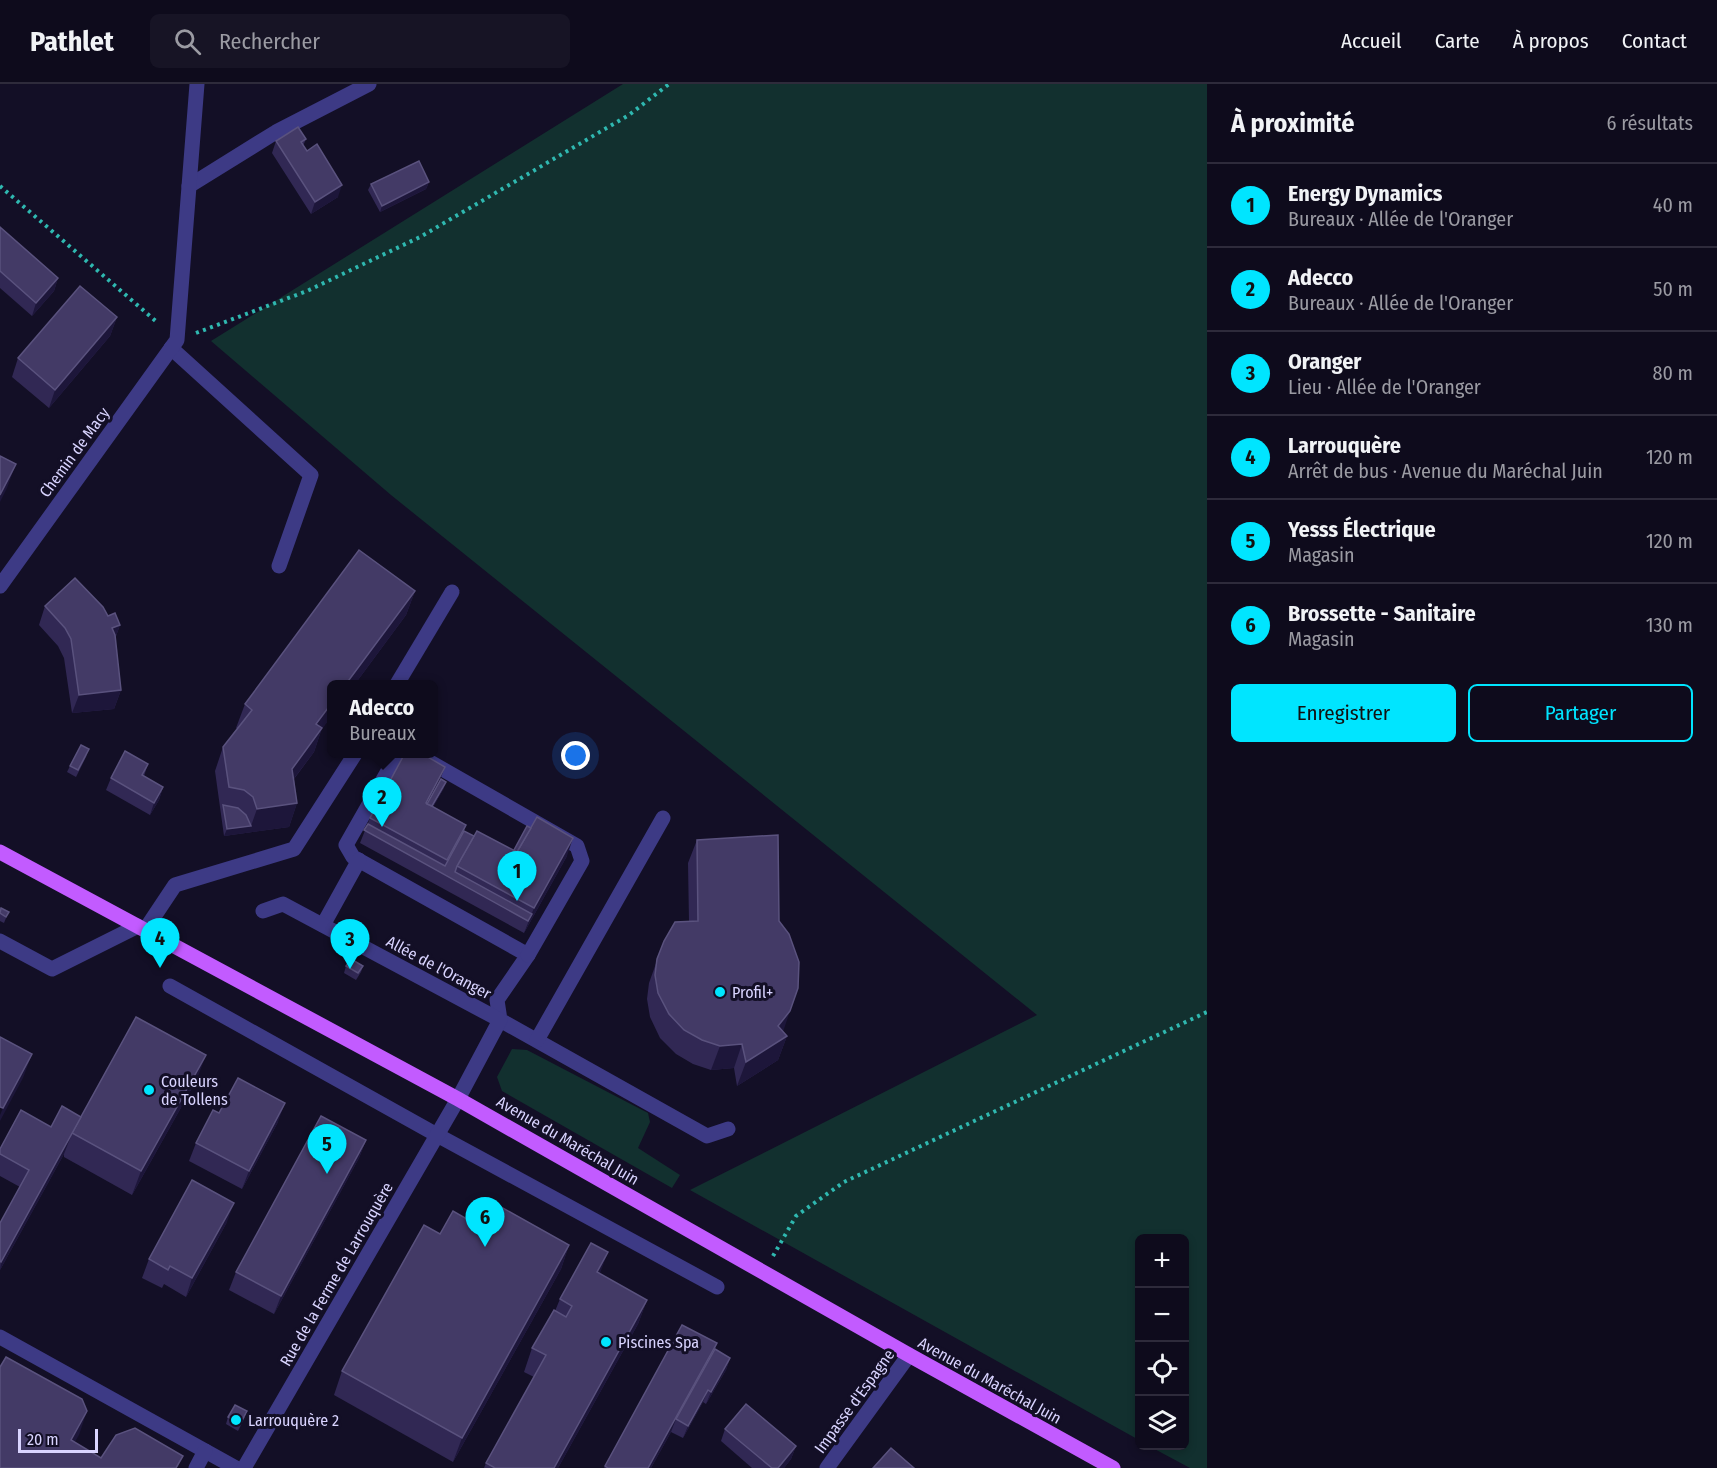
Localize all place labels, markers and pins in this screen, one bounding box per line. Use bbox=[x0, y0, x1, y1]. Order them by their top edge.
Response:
pin: 2 bbox=[362, 778, 401, 827]
pin: 1 bbox=[498, 852, 536, 901]
pin: 4 bbox=[140, 918, 180, 968]
pin: 3 bbox=[330, 920, 370, 969]
place label: Profil+ bbox=[732, 983, 773, 1002]
marker: Profil+ bbox=[713, 985, 727, 999]
place label: Couleurs de Tollens bbox=[161, 1072, 228, 1109]
marker: Couleurs de Tollens bbox=[142, 1083, 156, 1097]
pin: 5 bbox=[308, 1124, 346, 1174]
pin: 6 bbox=[466, 1198, 504, 1247]
place label: Piscines Spa bbox=[618, 1333, 699, 1352]
marker: Piscines Spa bbox=[599, 1335, 613, 1349]
place label: Larrouquère 2 bbox=[248, 1411, 339, 1430]
marker: Larrouquère 2 bbox=[229, 1413, 243, 1427]

